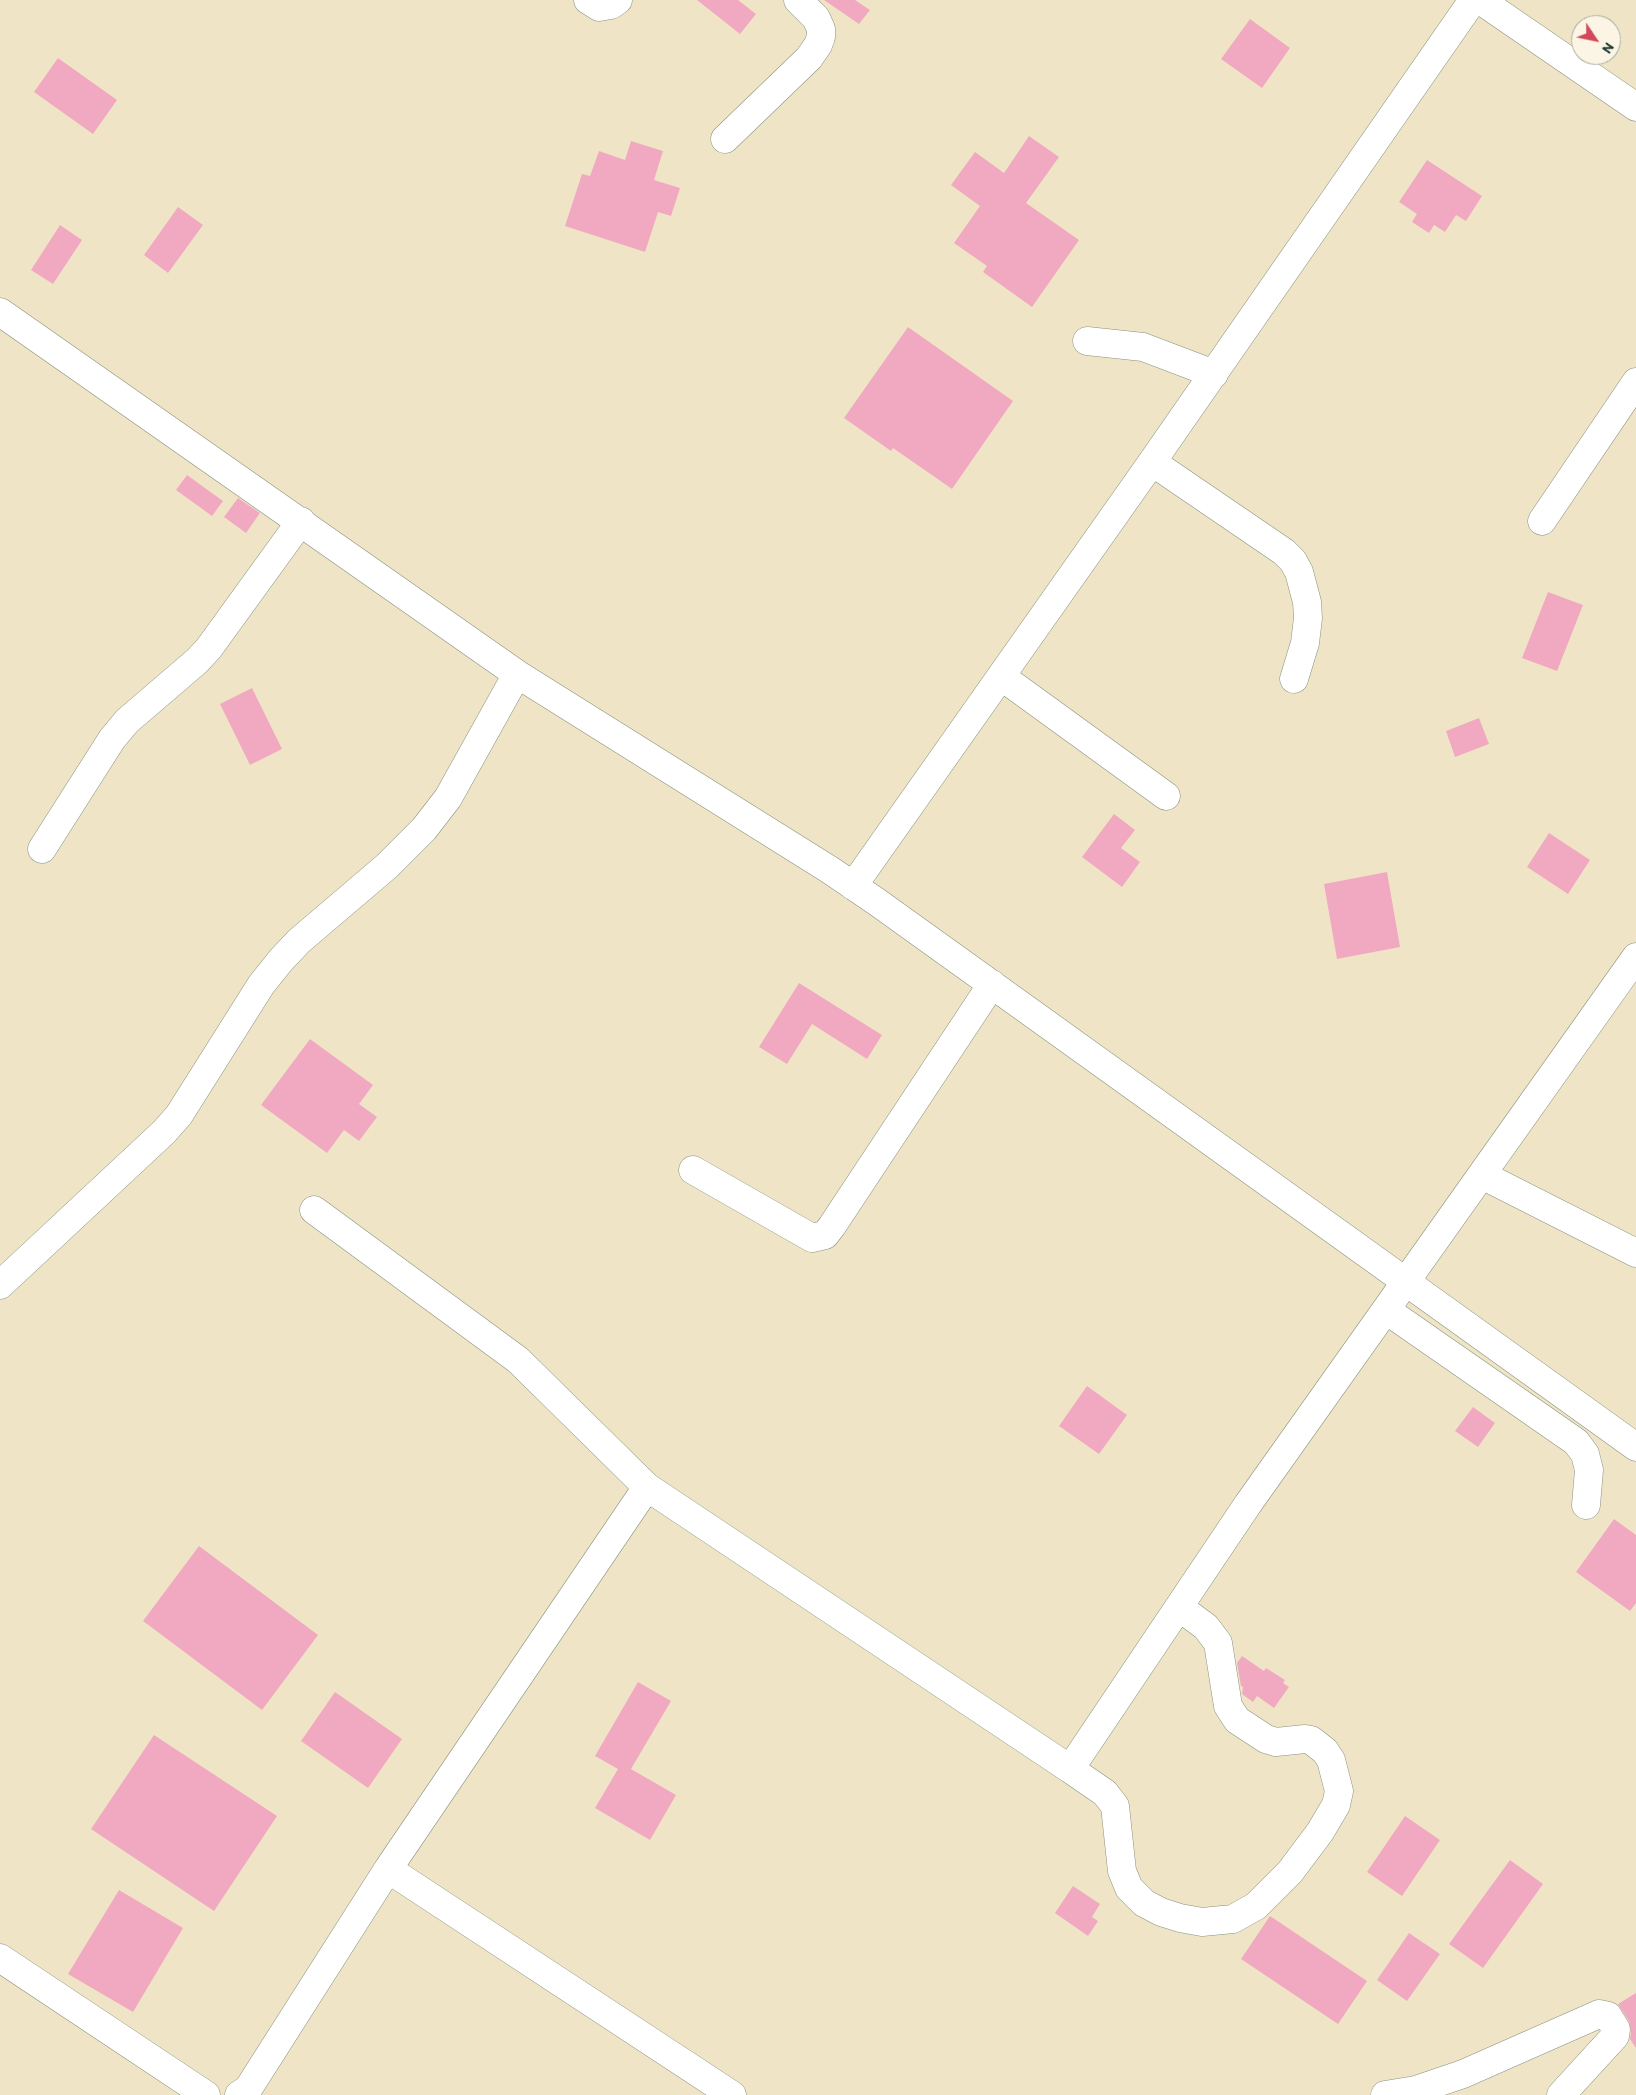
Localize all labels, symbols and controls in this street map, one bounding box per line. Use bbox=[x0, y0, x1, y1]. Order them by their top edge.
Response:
north arrow bbox=[1571, 15, 1621, 65]
text: N bbox=[1598, 39, 1618, 57]

